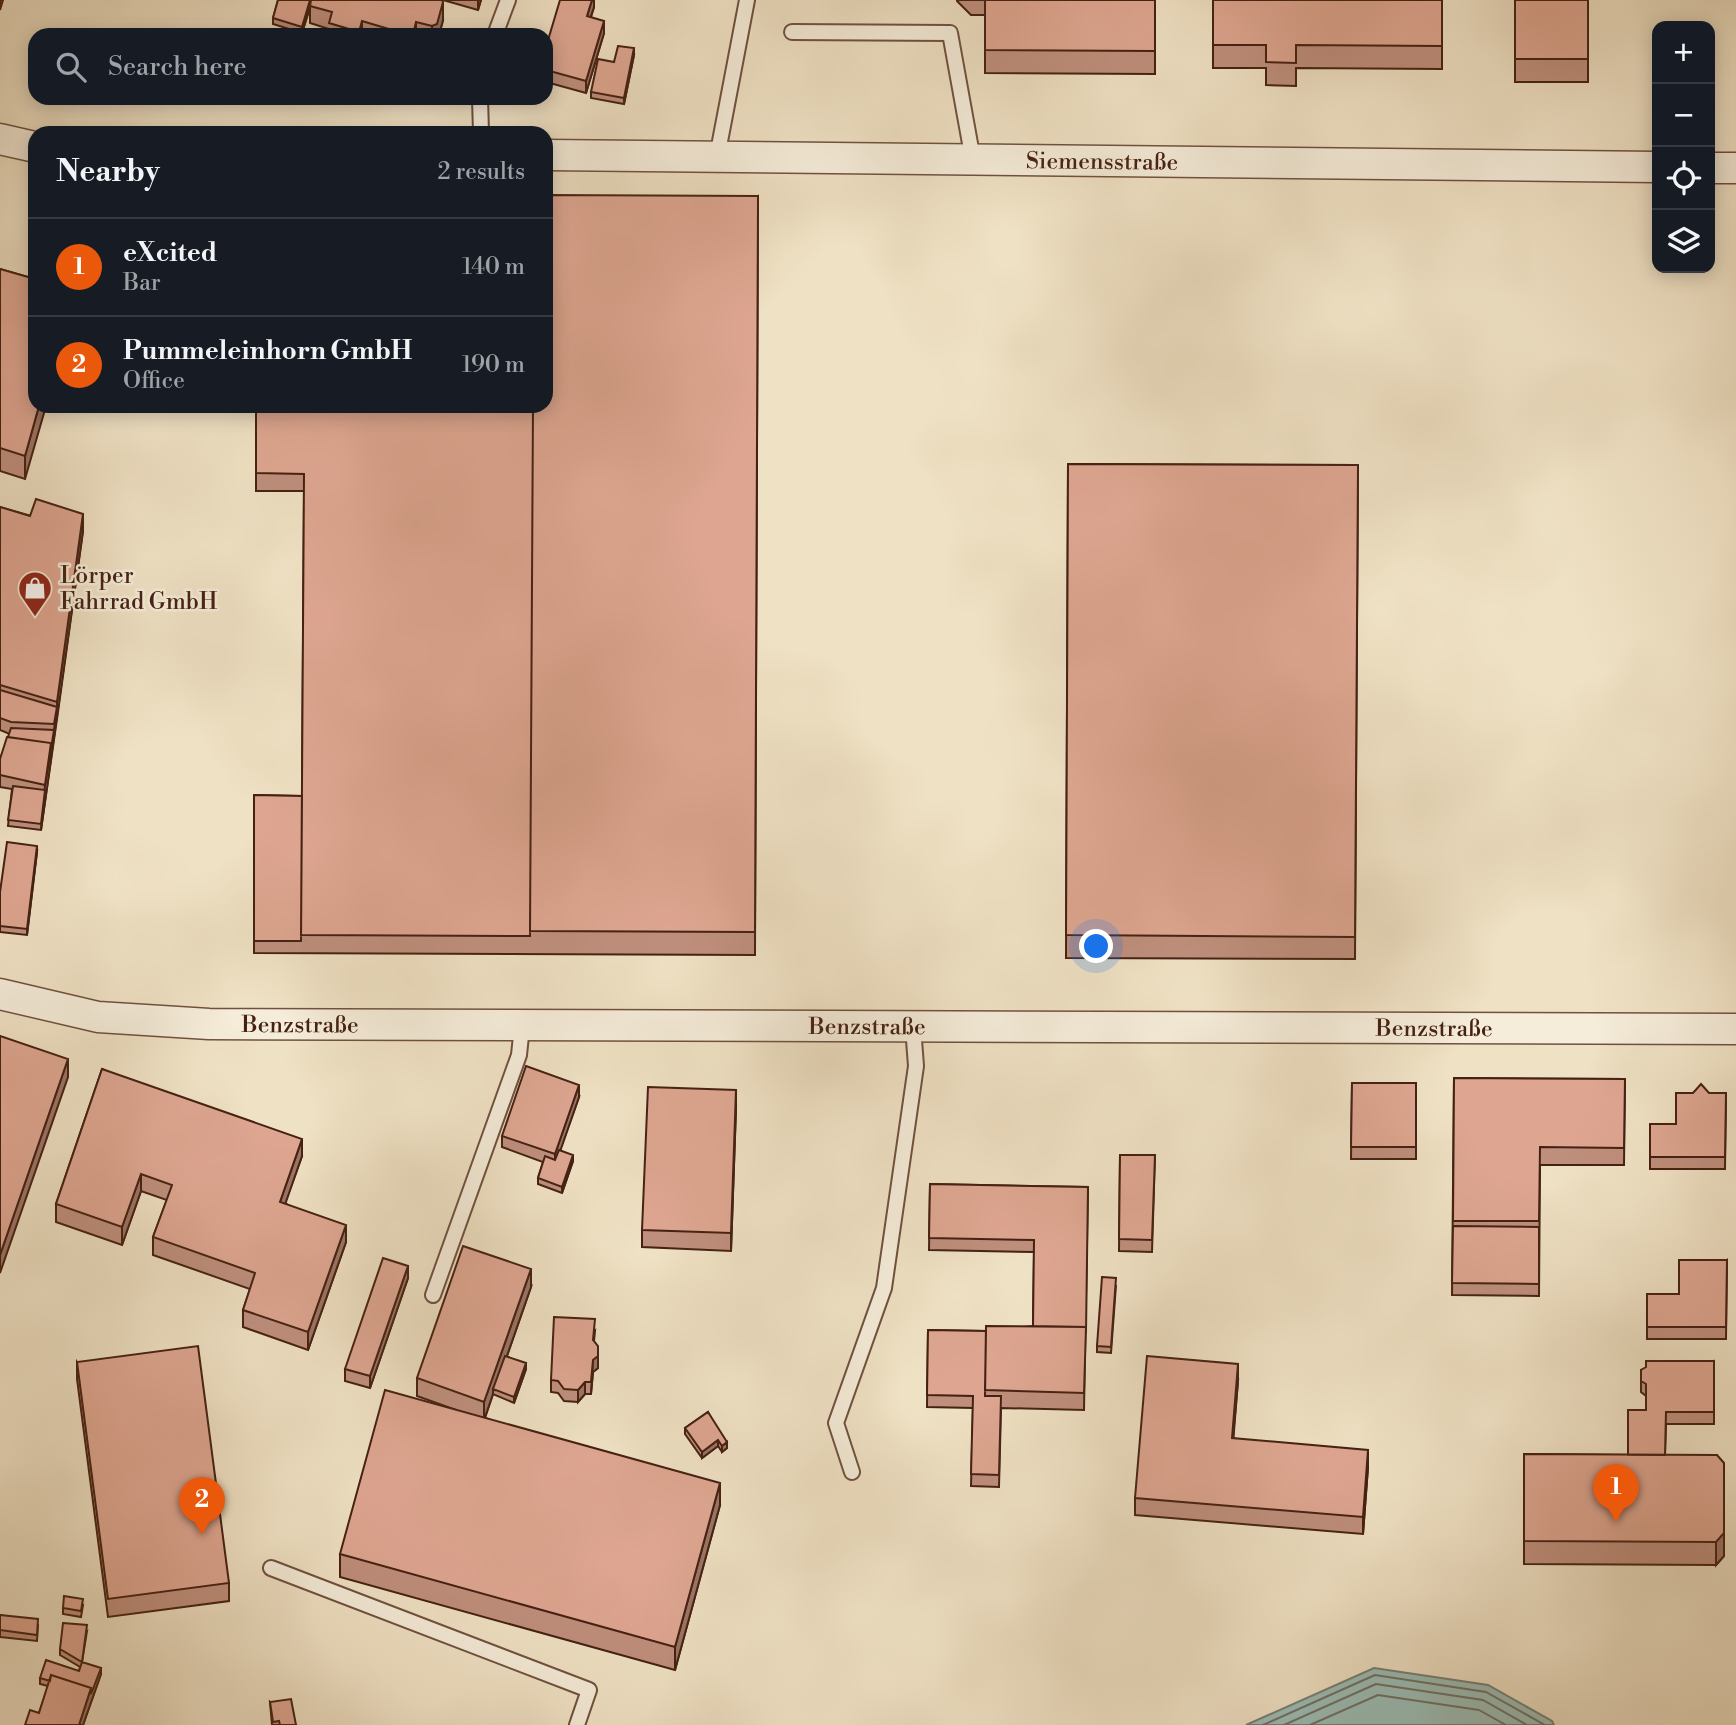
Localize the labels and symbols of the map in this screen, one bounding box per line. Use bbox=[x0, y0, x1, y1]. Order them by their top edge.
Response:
street label: Siemensstraße bbox=[1026, 147, 1178, 177]
place label: Lörper Fahrrad GmbH bbox=[60, 562, 218, 616]
shop icon: Lörper Fahrrad GmbH bbox=[16, 569, 54, 618]
your location bbox=[1079, 929, 1113, 963]
street label: Benzstraße bbox=[241, 1011, 359, 1039]
street label: Benzstraße bbox=[808, 1013, 926, 1041]
street label: Benzstraße bbox=[1375, 1015, 1493, 1043]
pin: 1 bbox=[1593, 1464, 1639, 1522]
pin: 2 bbox=[179, 1477, 225, 1535]

